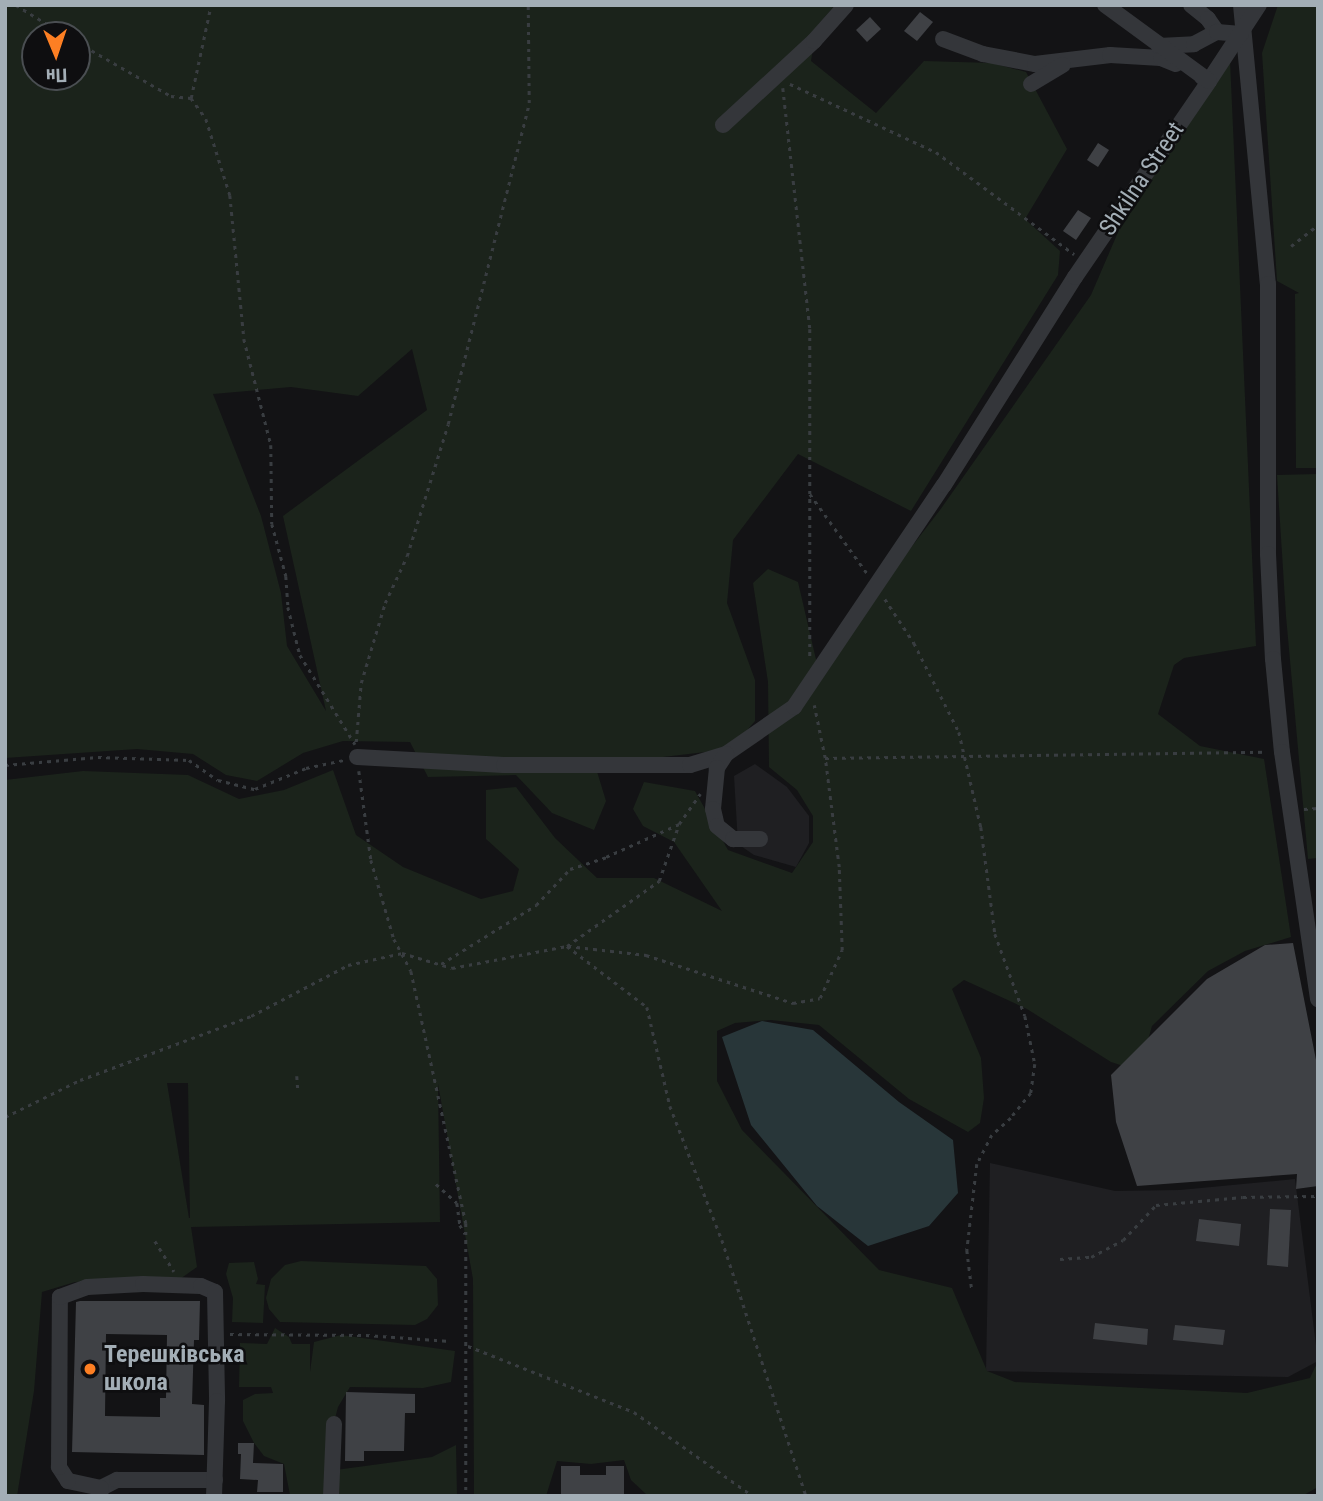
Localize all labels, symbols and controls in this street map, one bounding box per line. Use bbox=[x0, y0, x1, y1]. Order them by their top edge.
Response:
north arrow bbox=[21, 21, 91, 91]
text: Пн bbox=[46, 64, 68, 87]
street label: Shkilna Street bbox=[1094, 117, 1190, 241]
place label: Терешківська школа bbox=[104, 1341, 245, 1397]
marker: Терешківська школа bbox=[82, 1361, 98, 1377]

